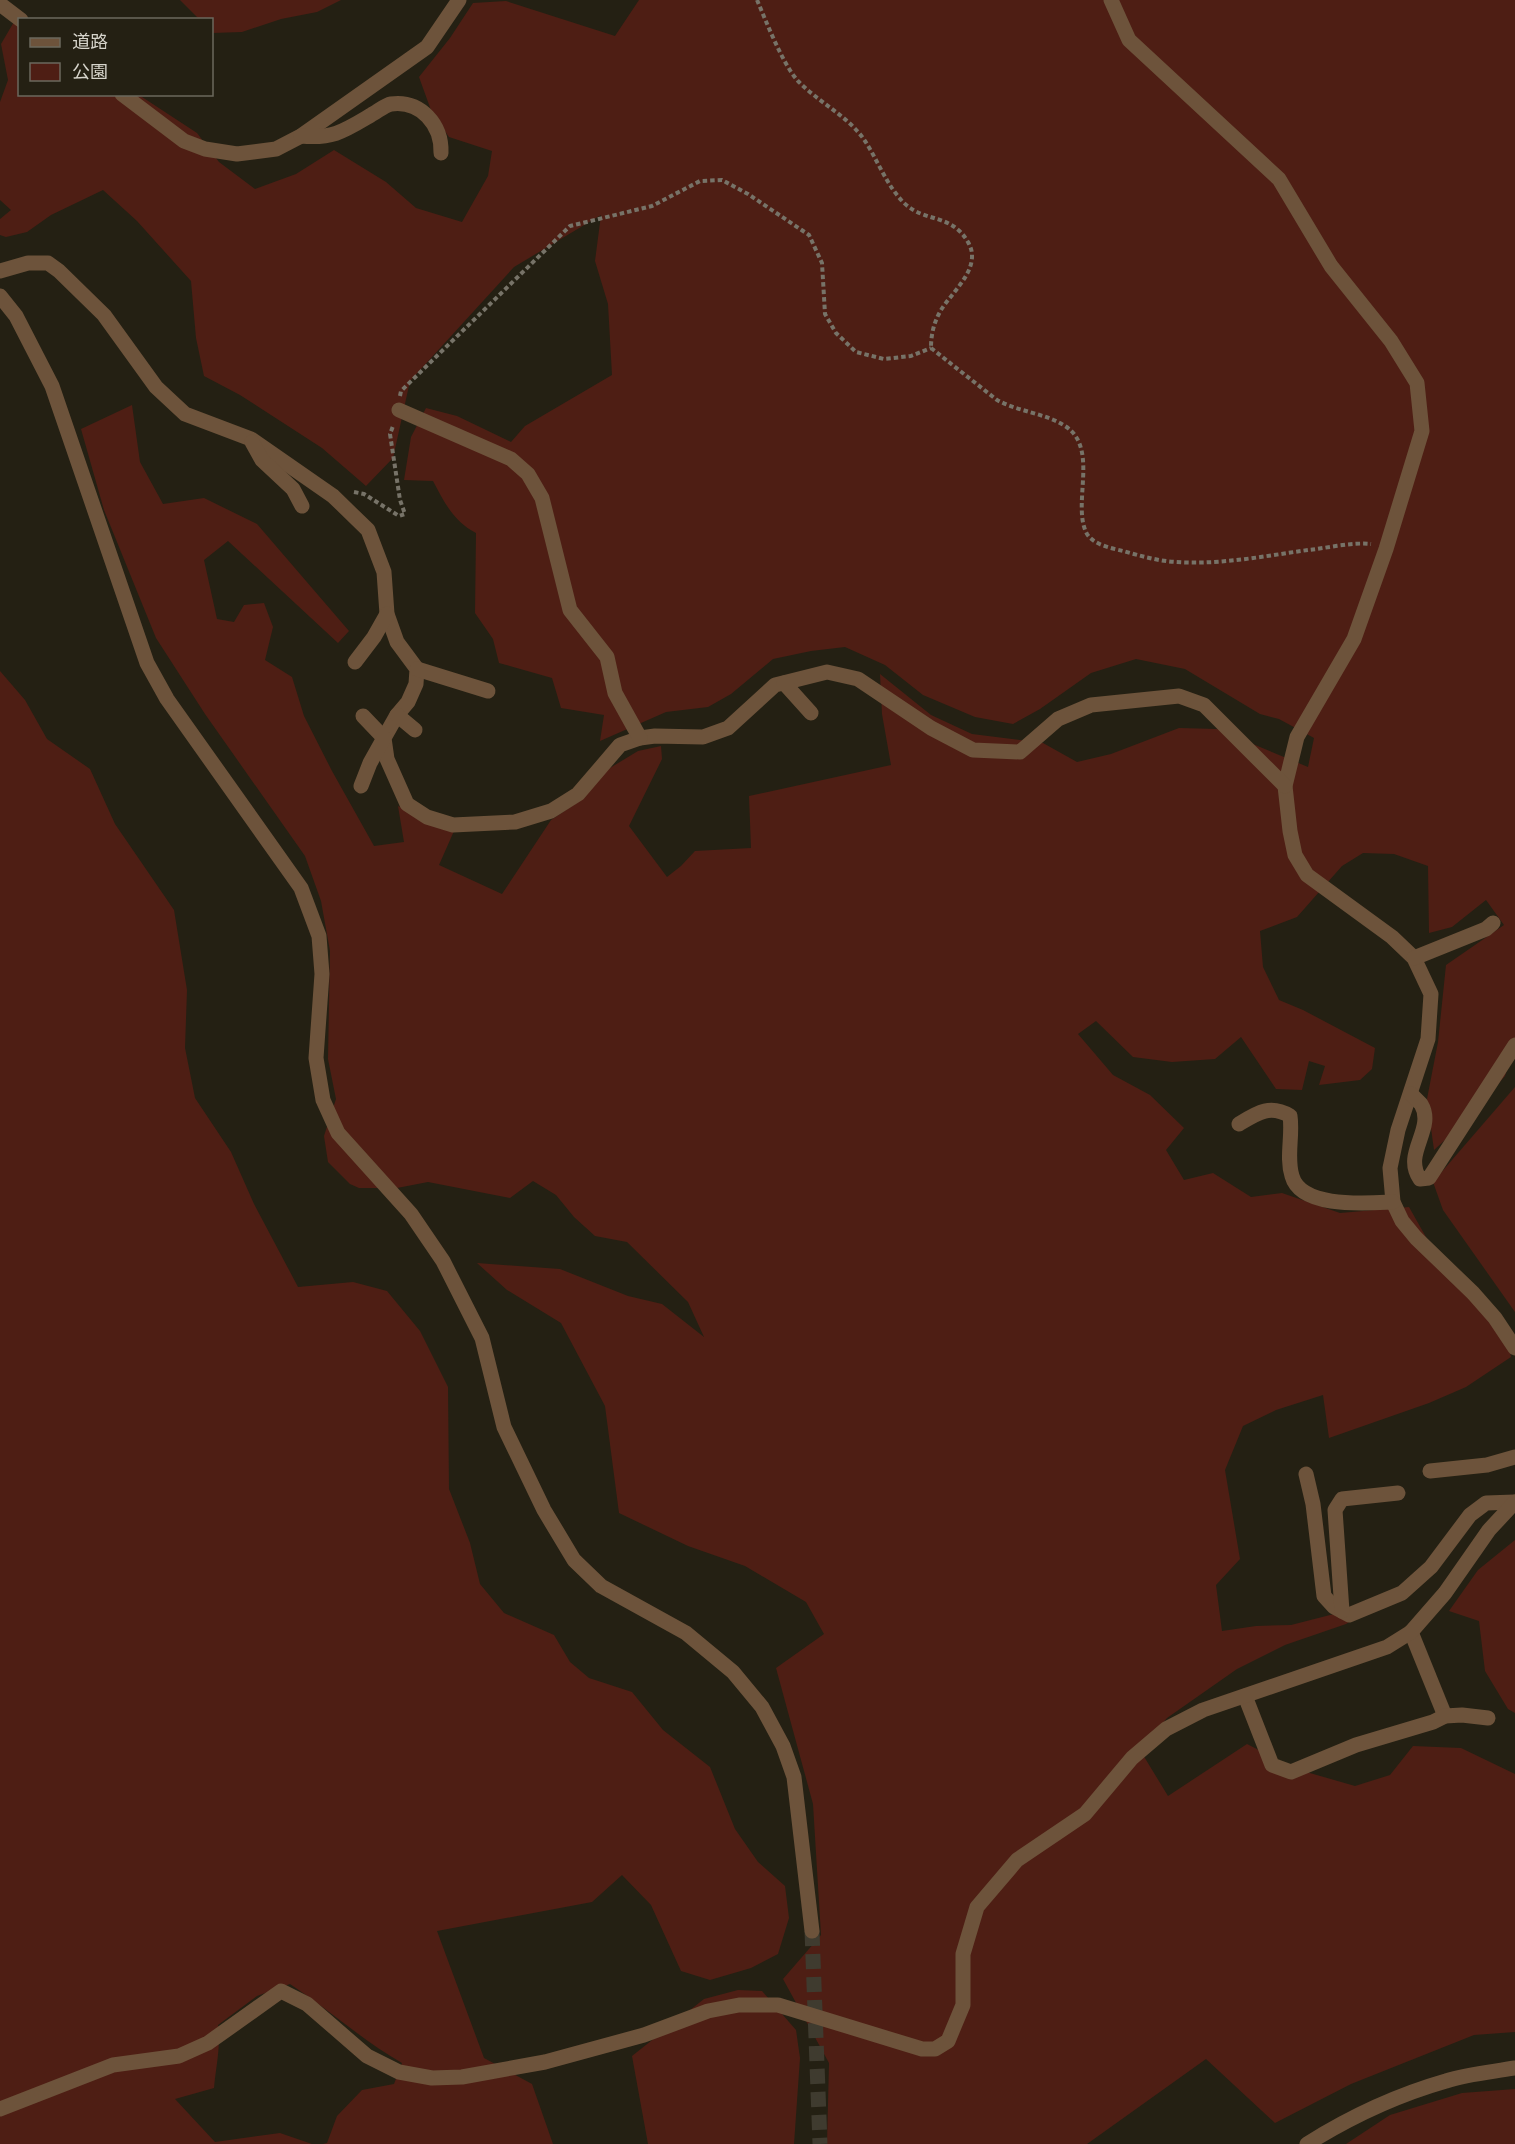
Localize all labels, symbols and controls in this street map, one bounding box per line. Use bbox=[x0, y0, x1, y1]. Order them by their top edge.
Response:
legend bbox=[18, 18, 213, 96]
text: 道路 bbox=[72, 31, 108, 53]
text: 公園 bbox=[72, 61, 108, 83]

